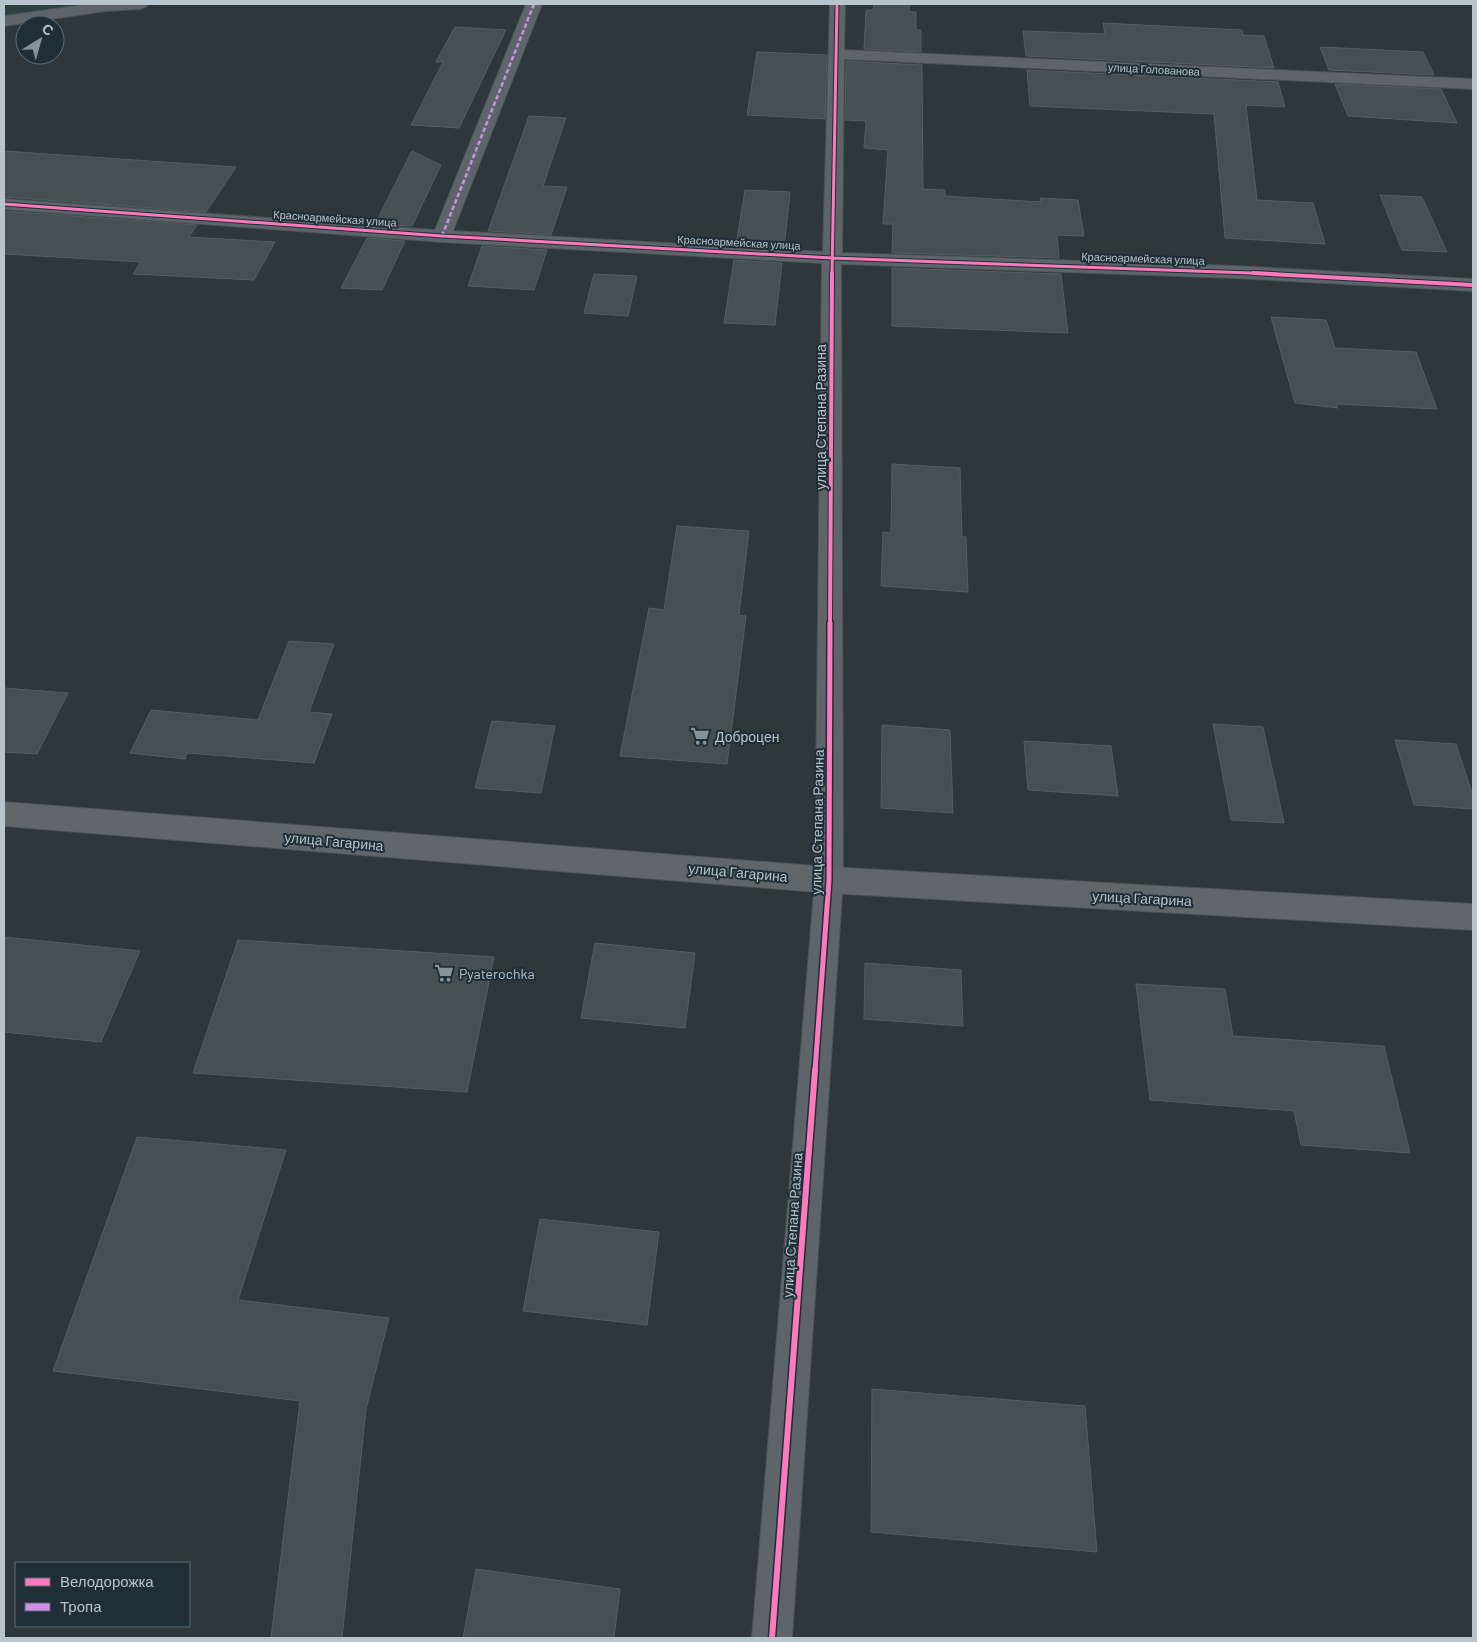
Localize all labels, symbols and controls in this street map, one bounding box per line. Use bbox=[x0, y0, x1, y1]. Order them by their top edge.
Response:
north arrow bbox=[15, 15, 65, 65]
text: С bbox=[39, 19, 57, 39]
street label: улица Голованова bbox=[1108, 60, 1201, 78]
street label: Красноармейская улица bbox=[273, 207, 398, 229]
street label: Красноармейская улица bbox=[677, 232, 802, 252]
street label: Красноармейская улица bbox=[1081, 249, 1206, 267]
street label: улица Степана Разина bbox=[812, 344, 829, 490]
supermarket icon: Доброцен bbox=[689, 725, 711, 747]
place label: Доброцен bbox=[715, 728, 779, 745]
street label: улица Степана Разина bbox=[807, 749, 827, 895]
street label: улица Гагарина bbox=[284, 828, 385, 854]
street label: улица Гагарина bbox=[688, 859, 789, 885]
street label: улица Гагарина bbox=[1092, 887, 1192, 909]
supermarket icon: Pyaterochka bbox=[433, 962, 455, 984]
place label: Pyaterochka bbox=[459, 965, 535, 982]
street label: улица Степана Разина bbox=[778, 1152, 806, 1298]
legend bbox=[15, 1562, 190, 1627]
text: Велодорожка bbox=[60, 1572, 154, 1590]
text: Тропа bbox=[60, 1597, 102, 1615]

